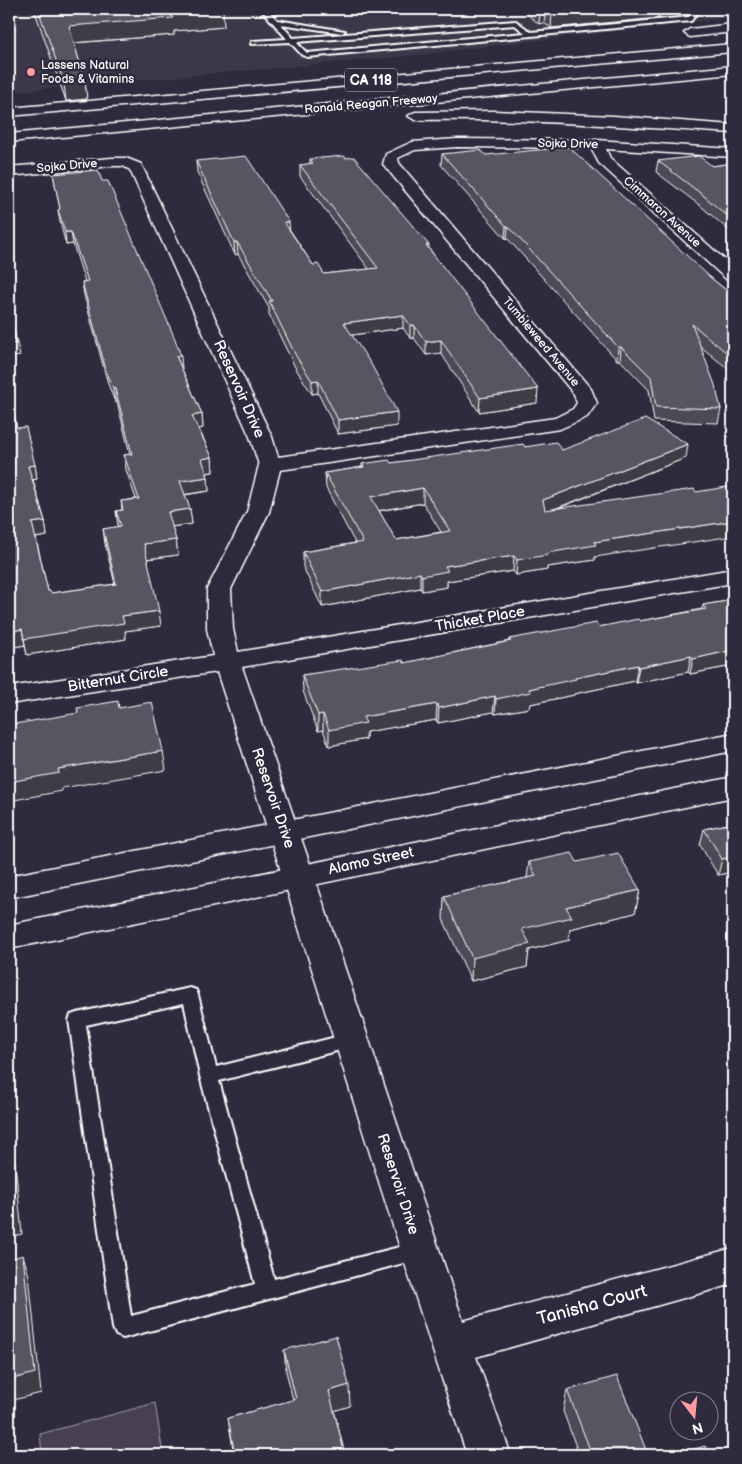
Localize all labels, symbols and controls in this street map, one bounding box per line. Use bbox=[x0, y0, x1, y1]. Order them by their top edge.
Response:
place label: Lassens Natural Foods & Vitamins bbox=[41, 58, 134, 87]
marker: Lassens Natural Foods & Vitamins bbox=[25, 66, 37, 78]
road number: CA 118 bbox=[345, 68, 397, 92]
street label: Ronald Reagan Freeway bbox=[304, 91, 439, 117]
street label: Sojka Drive bbox=[538, 136, 598, 152]
street label: Sojka Drive bbox=[36, 156, 98, 176]
street label: Cimmaron Avenue bbox=[620, 173, 704, 251]
street label: Tumbleweed Avenue bbox=[499, 294, 583, 390]
street label: Reservoir Drive bbox=[209, 337, 269, 441]
street label: Thicket Place bbox=[433, 602, 527, 636]
street label: Bitternut Circle bbox=[66, 662, 170, 696]
street label: Reservoir Drive bbox=[247, 745, 299, 851]
street label: Alamo Street bbox=[327, 843, 416, 879]
street label: Reservoir Drive bbox=[373, 1131, 423, 1237]
street label: Tanisha Court bbox=[535, 1280, 649, 1330]
north arrow bbox=[670, 1392, 720, 1442]
text: N bbox=[690, 1418, 705, 1438]

